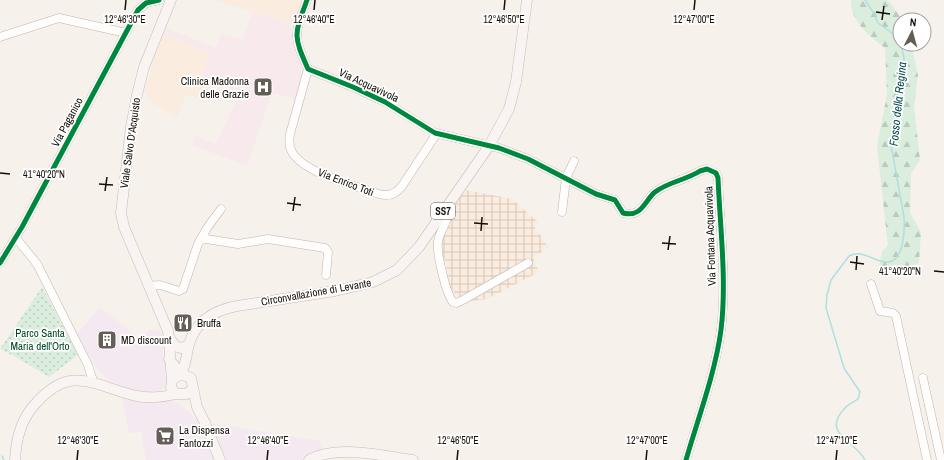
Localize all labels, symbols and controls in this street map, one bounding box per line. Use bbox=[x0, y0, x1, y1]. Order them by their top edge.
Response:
north arrow bbox=[892, 12, 932, 52]
text: 12°46'30"E bbox=[104, 13, 146, 26]
text: 12°46'40"E bbox=[293, 13, 335, 26]
text: 12°46'50"E bbox=[483, 13, 525, 26]
text: 12°47'00"E bbox=[673, 13, 715, 26]
text: N bbox=[909, 15, 917, 29]
water label: Fosso della Regina bbox=[886, 61, 910, 147]
street label: Via Acquavivola bbox=[337, 65, 401, 105]
place label: Clinica Madonna delle Grazie bbox=[181, 74, 249, 101]
hospital icon: Clinica Madonna delle Grazie bbox=[252, 76, 274, 98]
street label: Via Paganico bbox=[48, 95, 86, 149]
street label: Viale Salvo D'Acquisto bbox=[117, 97, 143, 189]
street label: Via Enrico Toti bbox=[316, 165, 376, 199]
text: 41°40'20"N bbox=[23, 168, 65, 181]
street label: Via Fontana Acquavivola bbox=[701, 186, 719, 286]
road number: SS7 bbox=[431, 203, 455, 219]
text: 41°40'20"N bbox=[879, 265, 921, 278]
street label: Circonvallazione di Levante bbox=[260, 275, 372, 309]
restaurant icon: Bruffa bbox=[172, 312, 194, 334]
place label: Bruffa bbox=[197, 316, 221, 330]
park label: Parco Santa Maria dell'Orto bbox=[11, 326, 69, 353]
building icon: MD discount bbox=[96, 329, 118, 351]
place label: MD discount bbox=[121, 333, 172, 347]
place label: La Dispensa Fantozzi bbox=[179, 423, 230, 450]
supermarket icon: La Dispensa Fantozzi bbox=[154, 425, 176, 447]
text: 12°46'30"E bbox=[57, 434, 99, 447]
text: 12°46'40"E bbox=[247, 434, 289, 447]
text: 12°46'50"E bbox=[437, 434, 479, 447]
text: 12°47'00"E bbox=[626, 434, 668, 447]
text: 12°47'10"E bbox=[816, 434, 858, 447]

